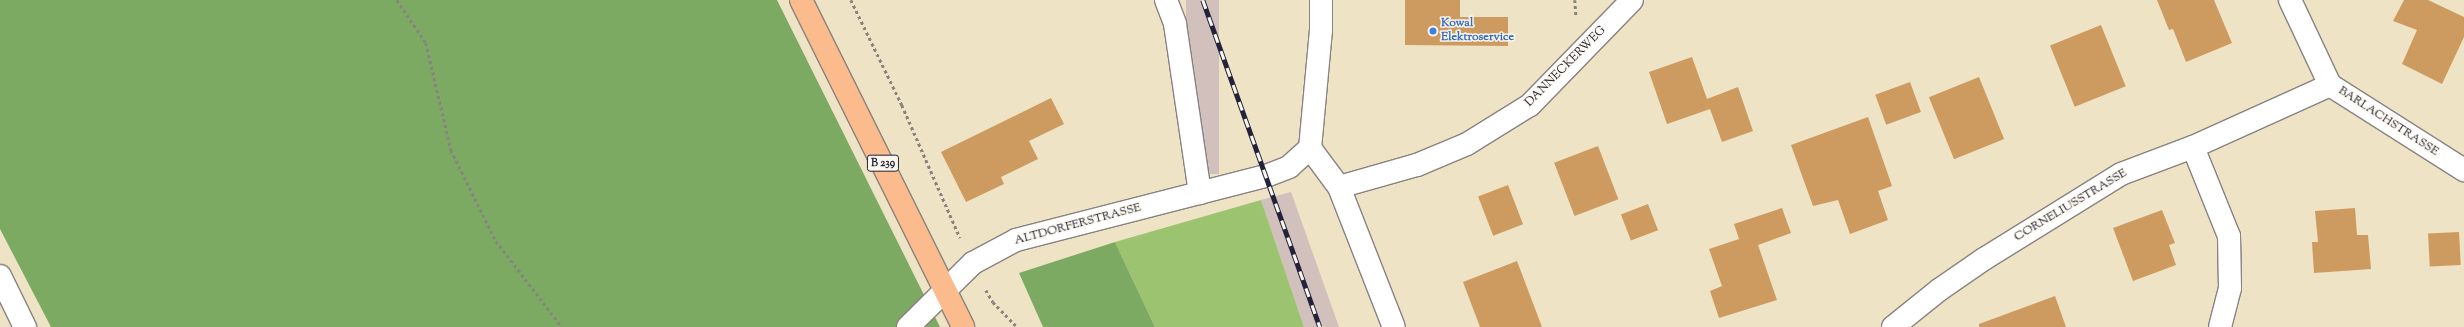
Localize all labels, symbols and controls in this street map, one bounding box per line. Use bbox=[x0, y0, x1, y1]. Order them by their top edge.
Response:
place label: Kowal Elektroservice bbox=[1441, 17, 1514, 45]
street label: DANNECKERWEG bbox=[1523, 24, 1609, 110]
marker: Kowal Elektroservice bbox=[1428, 26, 1438, 36]
street label: BARLACHSTRASSE bbox=[2335, 84, 2441, 160]
road number: B 239 bbox=[866, 154, 900, 172]
street label: CORNELIUSSTRASSE bbox=[2012, 167, 2130, 245]
street label: ALTDORFERSTRASSE bbox=[1013, 201, 1143, 249]

